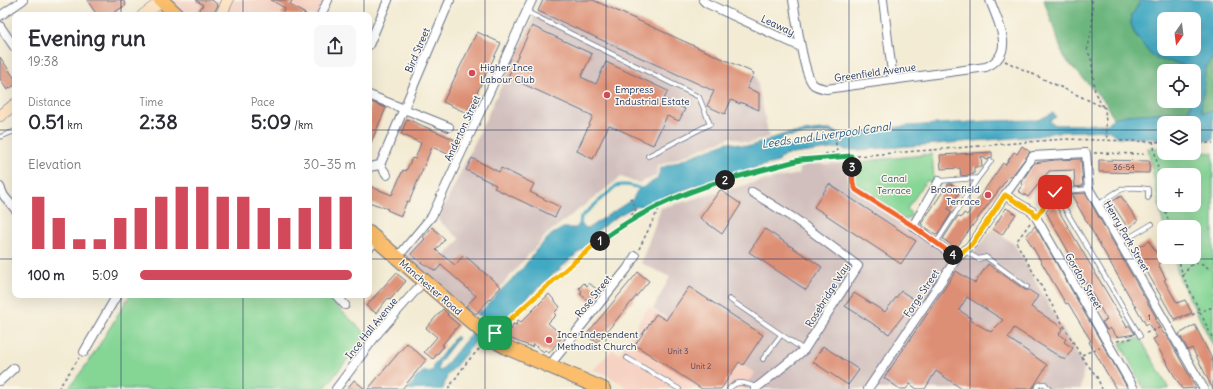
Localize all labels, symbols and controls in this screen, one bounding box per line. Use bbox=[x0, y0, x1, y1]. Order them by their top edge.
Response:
street label: Leaway bbox=[759, 12, 797, 39]
north arrow bbox=[1157, 12, 1201, 56]
map controls bbox=[1157, 12, 1201, 264]
text: Evening run bbox=[28, 24, 146, 52]
button: share bbox=[314, 25, 356, 67]
street label: Bird Street bbox=[402, 25, 433, 75]
text: 19:38 bbox=[28, 53, 58, 70]
street label: Greenfield Avenue bbox=[833, 60, 917, 85]
place label: Higher Ince Labour Club bbox=[480, 61, 535, 86]
button: locate bbox=[1157, 64, 1201, 108]
marker: Higher Ince Labour Club bbox=[467, 68, 477, 78]
place label: Empress Industrial Estate bbox=[615, 83, 690, 108]
marker: Empress Industrial Estate bbox=[602, 90, 612, 100]
street label: Anderton Street bbox=[441, 93, 484, 163]
text: Distance bbox=[28, 95, 71, 109]
text: Time bbox=[139, 95, 163, 109]
text: Pace bbox=[251, 95, 275, 109]
text: 0.51 bbox=[28, 109, 65, 134]
text: 2:38 bbox=[139, 109, 178, 134]
text: 5:09 bbox=[251, 109, 291, 134]
button: layers bbox=[1157, 116, 1201, 160]
text: km bbox=[65, 118, 83, 132]
text: /km bbox=[291, 118, 313, 132]
water label: Leeds and Liverpool Canal bbox=[761, 119, 893, 151]
text: Elevation bbox=[28, 156, 81, 173]
text: 30–35 m bbox=[303, 156, 356, 173]
pin: 3 bbox=[842, 157, 862, 177]
text: 3 bbox=[849, 160, 855, 174]
house number: 36-54 bbox=[1113, 162, 1135, 172]
button: + bbox=[1157, 168, 1201, 212]
pin: 2 bbox=[715, 170, 735, 190]
park label: Canal Terrace bbox=[877, 172, 911, 197]
text: 2 bbox=[722, 173, 728, 187]
pin bbox=[1038, 175, 1072, 209]
icon: check bbox=[1044, 181, 1066, 203]
place label: Broomfield Terrace bbox=[930, 183, 980, 208]
marker: Broomfield Terrace bbox=[983, 190, 993, 200]
street label: Henry Park Street bbox=[1101, 198, 1153, 275]
button: − bbox=[1157, 220, 1201, 264]
pin: 1 bbox=[590, 231, 610, 251]
text: 1 bbox=[598, 234, 602, 248]
pin: 4 bbox=[943, 245, 963, 265]
text: 4 bbox=[950, 248, 956, 262]
street label: Gordon Street bbox=[1062, 251, 1105, 312]
street label: Manchester Road bbox=[397, 257, 465, 318]
street label: Rosebridge Way bbox=[803, 261, 852, 330]
street label: Forge Street bbox=[901, 266, 942, 320]
text: 100 m bbox=[28, 267, 65, 284]
text: 5:09 bbox=[92, 267, 118, 284]
street label: Rose Street bbox=[572, 272, 615, 320]
street label: Ince Hall Avenue bbox=[342, 295, 400, 362]
house number: 1 bbox=[1147, 312, 1151, 322]
pin bbox=[478, 316, 512, 350]
icon: arrive bbox=[484, 322, 506, 344]
place label: Ince Independent Methodist Church bbox=[557, 328, 639, 353]
marker: Ince Independent Methodist Church bbox=[544, 335, 554, 345]
house number: Unit 3 bbox=[668, 346, 689, 356]
house number: Unit 2 bbox=[691, 361, 712, 371]

